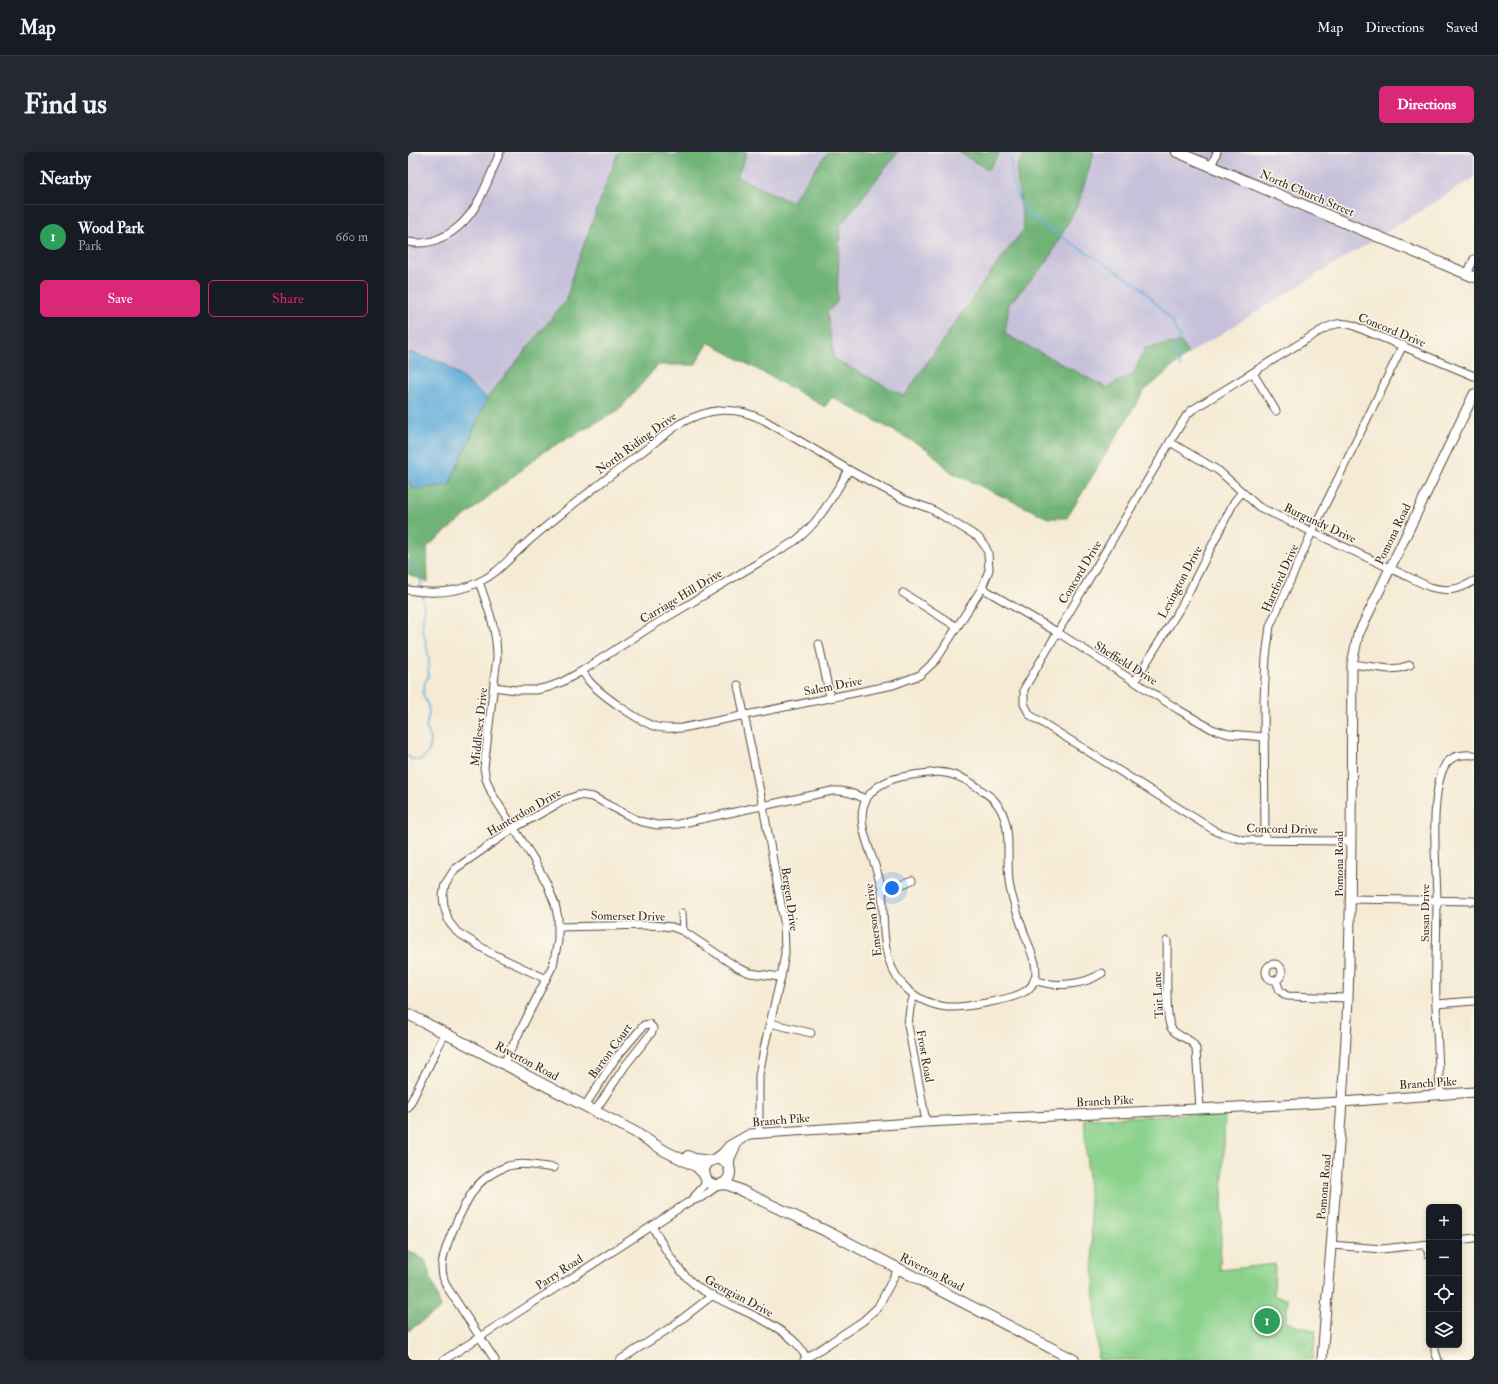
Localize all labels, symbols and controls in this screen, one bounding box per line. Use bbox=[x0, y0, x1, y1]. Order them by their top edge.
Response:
text: Map bbox=[20, 16, 56, 40]
text: Map bbox=[1317, 19, 1343, 36]
text: Directions bbox=[1365, 19, 1424, 36]
text: Saved bbox=[1446, 19, 1478, 36]
button: Directions bbox=[1379, 86, 1474, 123]
text: Find us bbox=[24, 87, 107, 122]
street label: North Church Street bbox=[1257, 167, 1357, 220]
text: Nearby bbox=[40, 168, 91, 189]
text: Wood Park bbox=[78, 219, 144, 238]
text: 1 bbox=[51, 229, 55, 245]
text: 660 m bbox=[335, 229, 368, 245]
text: Park bbox=[78, 238, 102, 254]
button: Save bbox=[40, 280, 200, 317]
button: Share bbox=[208, 280, 368, 317]
street label: Concord Drive bbox=[1356, 310, 1428, 351]
street label: North Riding Drive bbox=[593, 409, 680, 478]
street label: Burgundy Drive bbox=[1281, 500, 1358, 547]
street label: Pomona Road bbox=[1372, 501, 1415, 567]
street label: Concord Drive bbox=[1056, 538, 1105, 607]
street label: Hartford Drive bbox=[1259, 542, 1302, 615]
street label: Lexington Drive bbox=[1155, 543, 1206, 621]
street label: Carriage Hill Drive bbox=[637, 566, 725, 627]
street label: Sheffield Drive bbox=[1091, 638, 1160, 689]
street label: Salem Drive bbox=[803, 674, 863, 699]
street label: Middlesex Drive bbox=[468, 687, 491, 767]
street label: Hunterdon Drive bbox=[484, 785, 564, 840]
street label: Concord Drive bbox=[1246, 821, 1318, 838]
street label: Pomona Road bbox=[1332, 831, 1347, 897]
street label: Bergen Drive bbox=[778, 866, 801, 932]
your location bbox=[882, 878, 902, 898]
street label: Emerson Drive bbox=[862, 883, 885, 957]
street label: Susan Drive bbox=[1418, 884, 1433, 942]
street label: Somerset Drive bbox=[591, 908, 665, 925]
street label: Tait Lane bbox=[1150, 971, 1167, 1019]
street label: Barton Court bbox=[585, 1021, 636, 1082]
street label: Frost Road bbox=[913, 1029, 937, 1084]
street label: Riverton Road bbox=[492, 1038, 561, 1084]
street label: Branch Pike bbox=[1399, 1074, 1457, 1093]
street label: Branch Pike bbox=[1076, 1092, 1134, 1111]
street label: Branch Pike bbox=[752, 1111, 810, 1130]
street label: Pomona Road bbox=[1314, 1153, 1335, 1221]
map controls bbox=[1426, 1204, 1462, 1348]
button: + bbox=[1426, 1204, 1462, 1240]
button: − bbox=[1426, 1240, 1462, 1276]
street label: Riverton Road bbox=[897, 1250, 966, 1295]
street label: Parry Road bbox=[533, 1252, 586, 1293]
street label: Georgian Drive bbox=[702, 1272, 776, 1321]
button: locate bbox=[1426, 1276, 1462, 1312]
pin: 1 bbox=[1254, 1306, 1280, 1336]
button: layers bbox=[1426, 1312, 1462, 1348]

